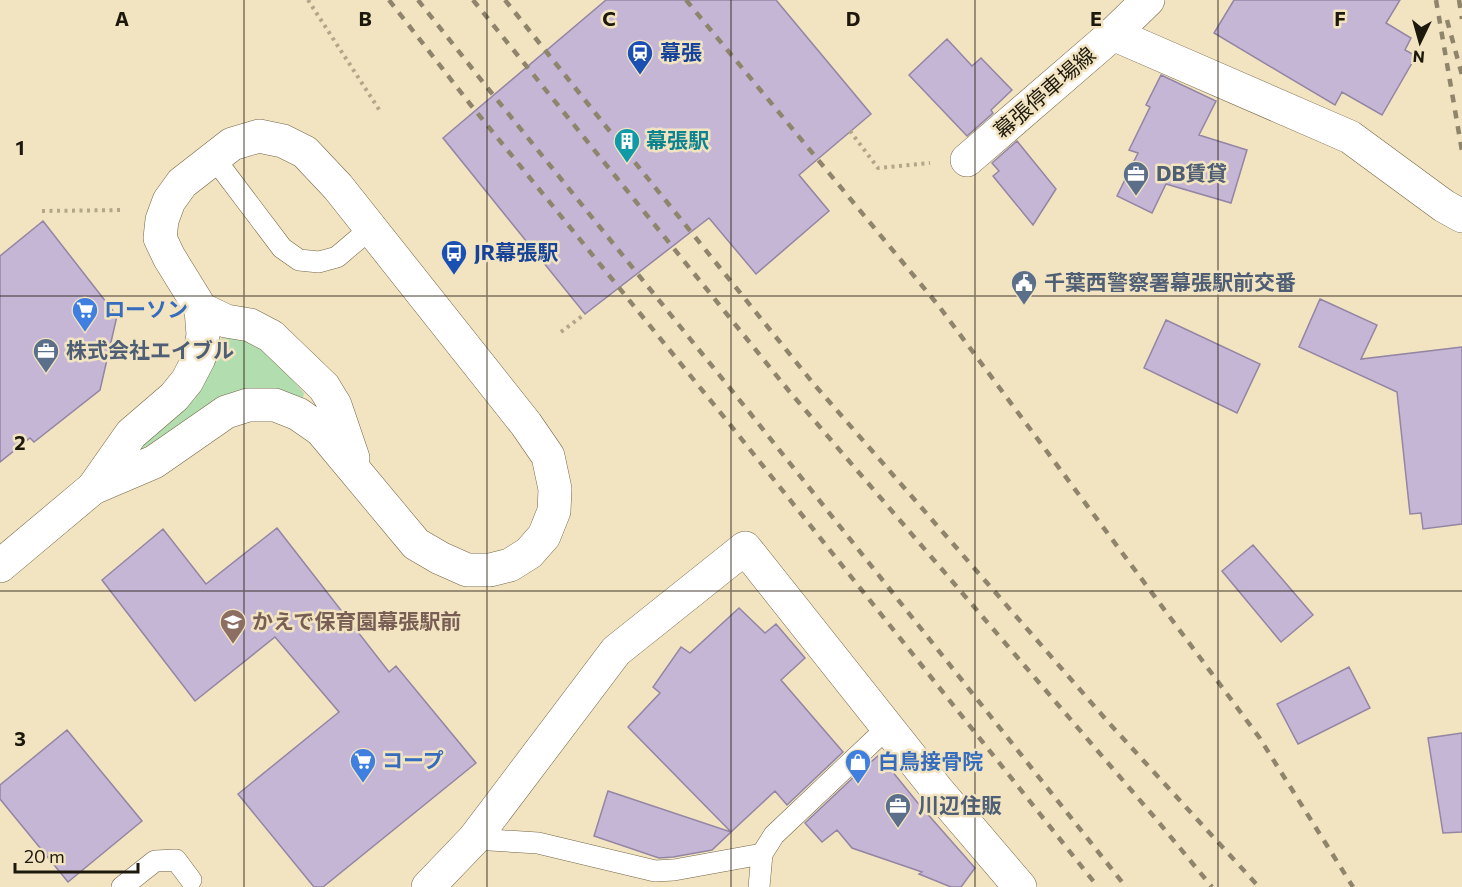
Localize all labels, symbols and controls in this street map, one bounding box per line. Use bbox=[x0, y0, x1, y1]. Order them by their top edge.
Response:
text: A bbox=[115, 6, 129, 30]
text: B bbox=[358, 6, 372, 30]
text: C bbox=[602, 6, 616, 30]
text: D bbox=[846, 6, 860, 30]
text: E bbox=[1090, 6, 1102, 30]
text: F bbox=[1334, 6, 1346, 30]
north arrow bbox=[1390, 12, 1450, 72]
station icon: 幕張 bbox=[625, 38, 655, 76]
place label: 幕張 bbox=[660, 39, 702, 64]
street label: 幕張停車場線 bbox=[988, 41, 1100, 143]
text: N bbox=[1412, 47, 1425, 67]
building icon: 幕張駅 bbox=[612, 126, 642, 164]
place label: 幕張駅 bbox=[646, 127, 709, 152]
text: 1 bbox=[15, 135, 25, 159]
office icon: DB賃貸 bbox=[1121, 159, 1151, 197]
place label: DB賃貸 bbox=[1156, 160, 1227, 185]
bus stop icon: JR幕張駅 bbox=[439, 238, 469, 276]
place label: JR幕張駅 bbox=[474, 239, 558, 264]
public building icon: 千葉西警察署幕張駅前交番 bbox=[1009, 268, 1039, 306]
place label: 千葉西警察署幕張駅前交番 bbox=[1044, 269, 1296, 294]
supermarket icon: ローソン bbox=[70, 295, 100, 333]
place label: ローソン bbox=[104, 296, 188, 321]
office icon: 株式会社エイブル bbox=[31, 336, 61, 374]
place label: 株式会社エイブル bbox=[66, 337, 234, 362]
text: 2 bbox=[14, 430, 26, 454]
school or university icon: かえで保育園幕張駅前 bbox=[218, 607, 248, 645]
place label: かえで保育園幕張駅前 bbox=[252, 608, 461, 633]
text: 3 bbox=[14, 726, 26, 750]
supermarket icon: コープ bbox=[348, 746, 378, 784]
place label: コープ bbox=[382, 747, 444, 772]
shop icon: 白鳥接骨院 bbox=[843, 747, 873, 785]
place label: 白鳥接骨院 bbox=[878, 748, 983, 773]
office icon: 川辺住販 bbox=[883, 791, 913, 829]
place label: 川辺住販 bbox=[918, 792, 1002, 817]
scale bar bbox=[15, 836, 138, 874]
text: 20 m bbox=[24, 845, 65, 867]

